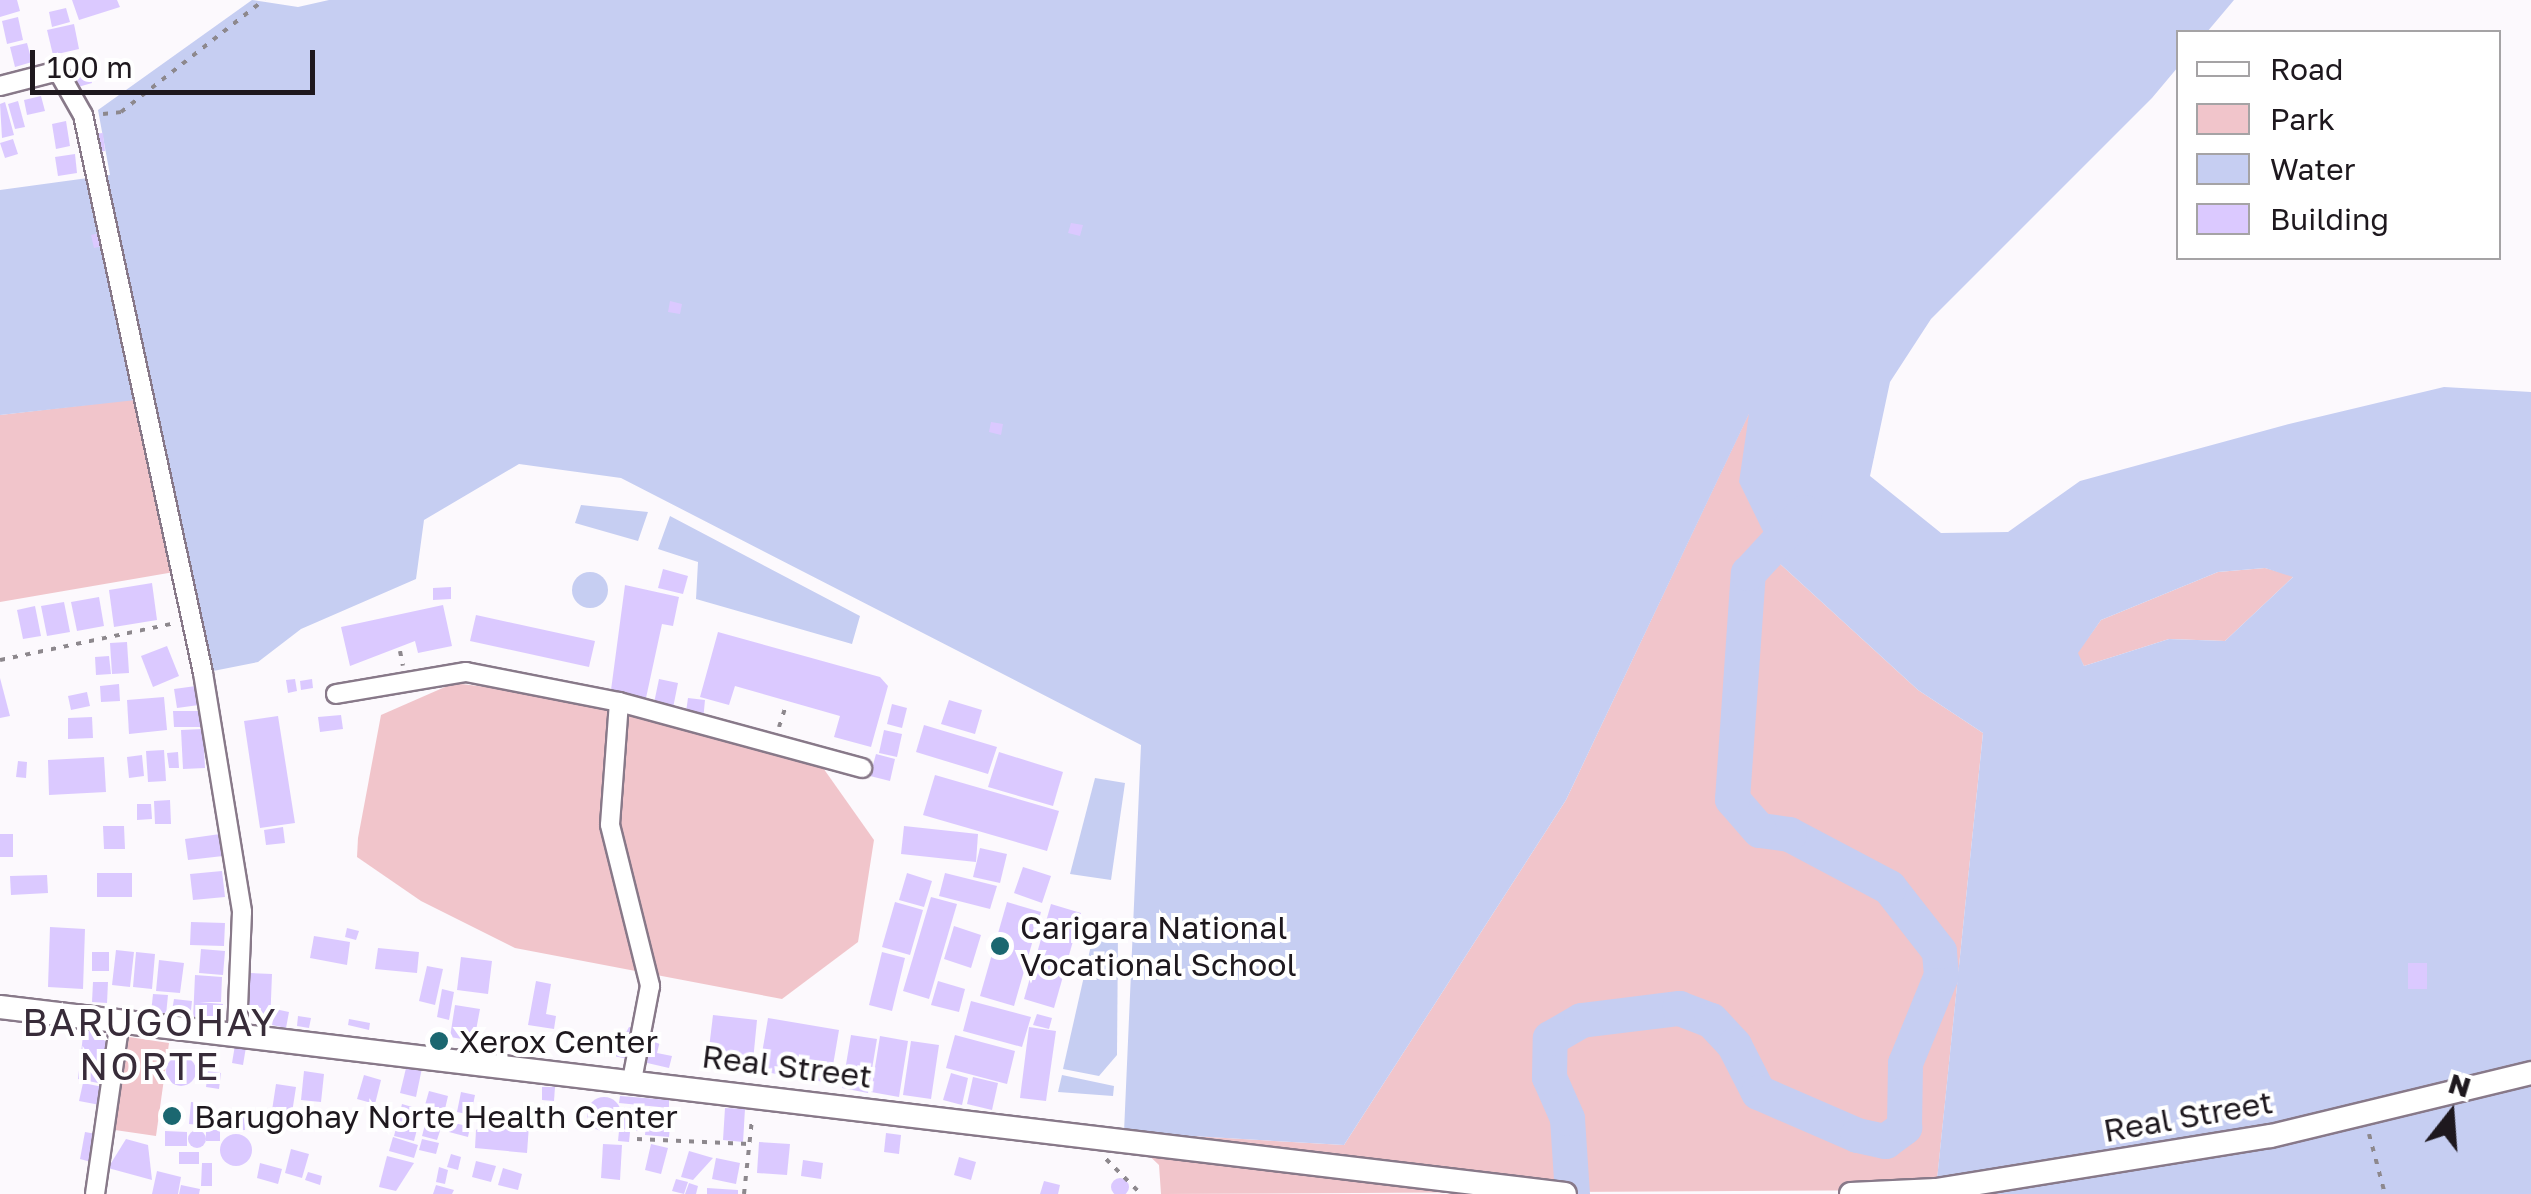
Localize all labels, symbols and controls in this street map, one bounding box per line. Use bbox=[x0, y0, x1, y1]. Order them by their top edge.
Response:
scale bar bbox=[35, 30, 320, 92]
legend bbox=[2176, 30, 2501, 260]
text: 100 m bbox=[47, 49, 133, 85]
text: Road bbox=[2270, 51, 2344, 87]
text: Park bbox=[2270, 101, 2335, 137]
text: Water bbox=[2270, 151, 2355, 187]
text: Building bbox=[2270, 201, 2389, 237]
place label: Carigara National Vocational School bbox=[1020, 909, 1297, 984]
marker: Carigara National Vocational School bbox=[989, 935, 1011, 957]
district label: BARUGOHAY NORTE bbox=[22, 999, 278, 1088]
place label: Xerox Center bbox=[459, 1022, 658, 1060]
marker: Xerox Center bbox=[428, 1030, 450, 1052]
street label: Real Street bbox=[700, 1037, 874, 1095]
north arrow bbox=[2401, 1064, 2501, 1164]
text: N bbox=[2445, 1066, 2475, 1104]
street label: Real Street bbox=[2100, 1082, 2276, 1150]
place label: Barugohay Norte Health Center bbox=[194, 1097, 678, 1135]
marker: Barugohay Norte Health Center bbox=[159, 1103, 185, 1129]

